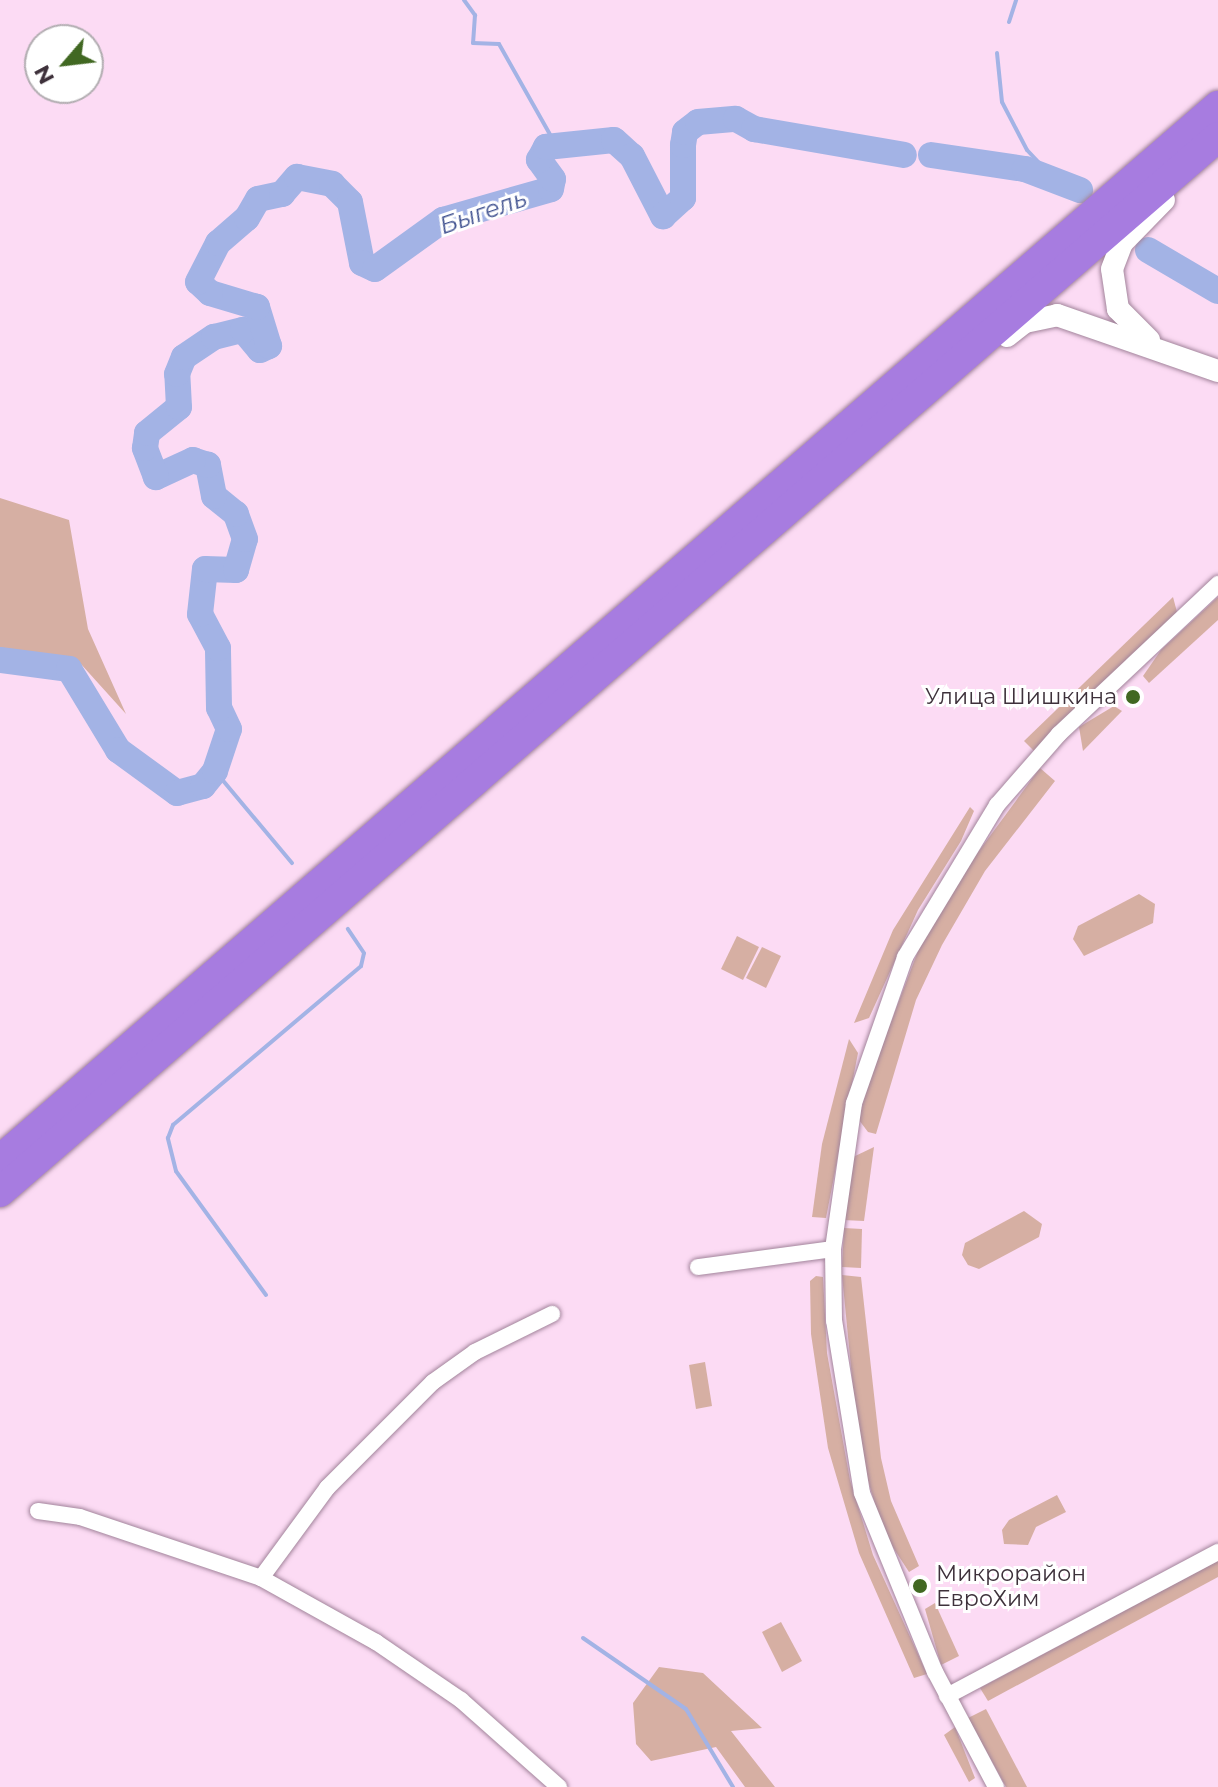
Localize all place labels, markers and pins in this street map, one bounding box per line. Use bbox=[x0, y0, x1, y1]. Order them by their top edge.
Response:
place label: Улица Шишкина bbox=[925, 684, 1117, 710]
marker: Улица Шишкина bbox=[1124, 688, 1142, 706]
place label: Микрорайон ЕвроХим bbox=[936, 1560, 1086, 1612]
marker: Микрорайон ЕвроХим bbox=[911, 1577, 929, 1595]

